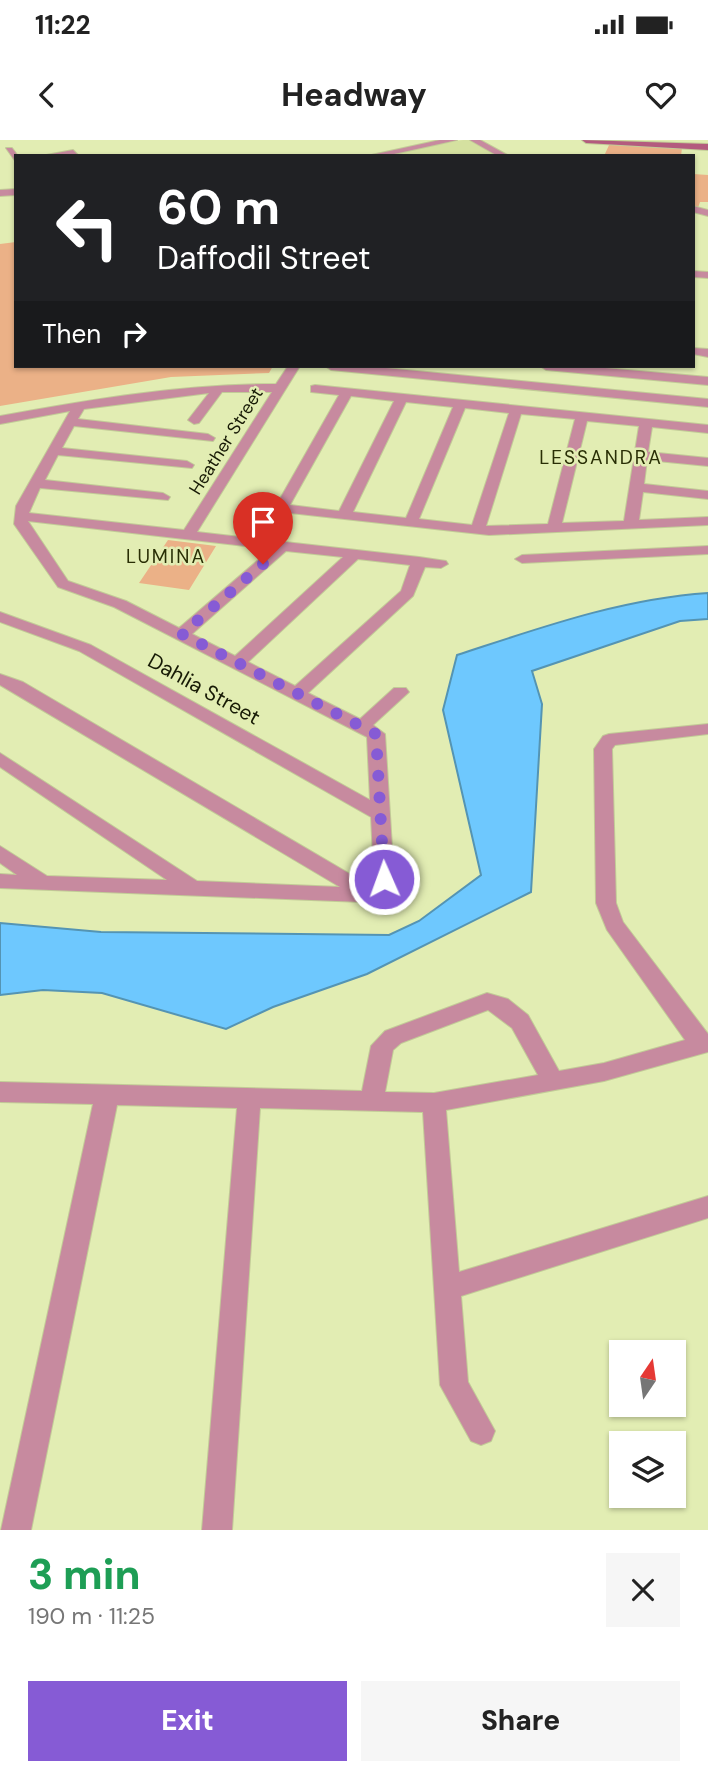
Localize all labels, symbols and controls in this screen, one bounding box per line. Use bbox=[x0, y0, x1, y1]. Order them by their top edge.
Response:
text: 11:22 bbox=[35, 8, 91, 42]
text: Headway bbox=[281, 74, 427, 116]
icon: back bbox=[28, 76, 66, 114]
icon: heart bbox=[642, 76, 680, 114]
text: 60 m bbox=[157, 175, 280, 239]
icon: left bbox=[42, 182, 133, 273]
text: Daffodil Street bbox=[157, 237, 371, 279]
icon: right bbox=[115, 315, 153, 353]
text: Then bbox=[42, 317, 101, 351]
street label: Heather Street bbox=[183, 383, 269, 499]
district label: LESSANDRA bbox=[539, 445, 663, 470]
pin bbox=[233, 492, 293, 564]
icon: arrive bbox=[244, 503, 282, 541]
district label: LUMINA bbox=[126, 544, 206, 569]
street label: Dahlia Street bbox=[143, 647, 265, 731]
position arrow bbox=[347, 842, 421, 916]
north arrow bbox=[609, 1340, 686, 1418]
map controls bbox=[609, 1340, 686, 1508]
button: layers bbox=[609, 1431, 686, 1508]
text: 3 min bbox=[28, 1547, 141, 1602]
button: close bbox=[606, 1553, 680, 1627]
text: 190 m · 11:25 bbox=[28, 1601, 155, 1631]
button: Exit bbox=[28, 1681, 347, 1761]
button: Share bbox=[361, 1681, 680, 1761]

